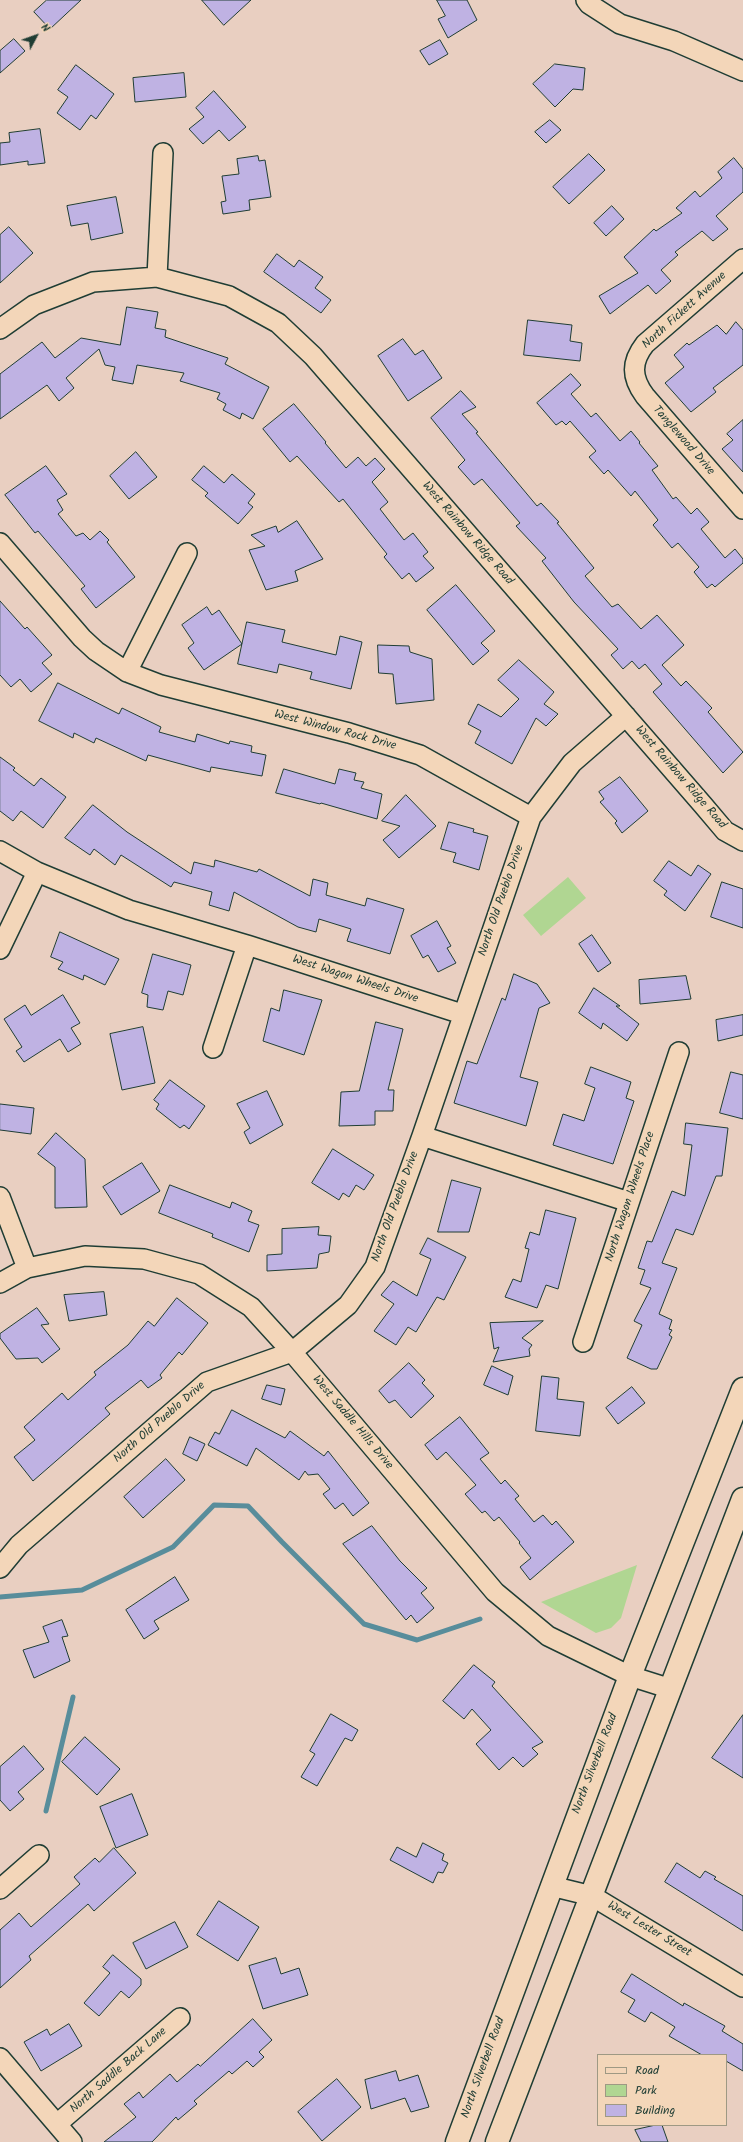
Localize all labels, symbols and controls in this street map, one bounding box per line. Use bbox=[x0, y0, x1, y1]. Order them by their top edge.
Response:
north arrow bbox=[16, 16, 56, 56]
text: N bbox=[36, 20, 54, 37]
street label: North Fickett Avenue bbox=[640, 269, 730, 353]
street label: Tanglewood Drive bbox=[649, 403, 717, 479]
street label: West Rainbow Ridge Road bbox=[418, 480, 516, 588]
street label: West Window Rock Drive bbox=[272, 708, 398, 754]
street label: West Rainbow Ridge Road bbox=[631, 724, 729, 832]
street label: North Old Pueblo Drive bbox=[476, 843, 528, 959]
street label: West Wagon Wheels Drive bbox=[290, 953, 420, 1007]
street label: North Wagon Wheels Place bbox=[603, 1130, 659, 1264]
street label: North Old Pueblo Drive bbox=[369, 1150, 423, 1264]
street label: West Saddle Hills Drive bbox=[308, 1373, 396, 1473]
street label: North Old Pueblo Drive bbox=[111, 1379, 209, 1467]
street label: North Silverbell Road bbox=[570, 1712, 622, 1816]
street label: West Lester Street bbox=[604, 1899, 694, 1961]
street label: North Silverbell Road bbox=[459, 2016, 509, 2120]
street label: North Saddle Back Lane bbox=[68, 2025, 170, 2117]
legend bbox=[597, 2054, 727, 2126]
text: Road bbox=[635, 2061, 659, 2080]
text: Park bbox=[635, 2081, 657, 2100]
text: Building bbox=[635, 2101, 675, 2120]

